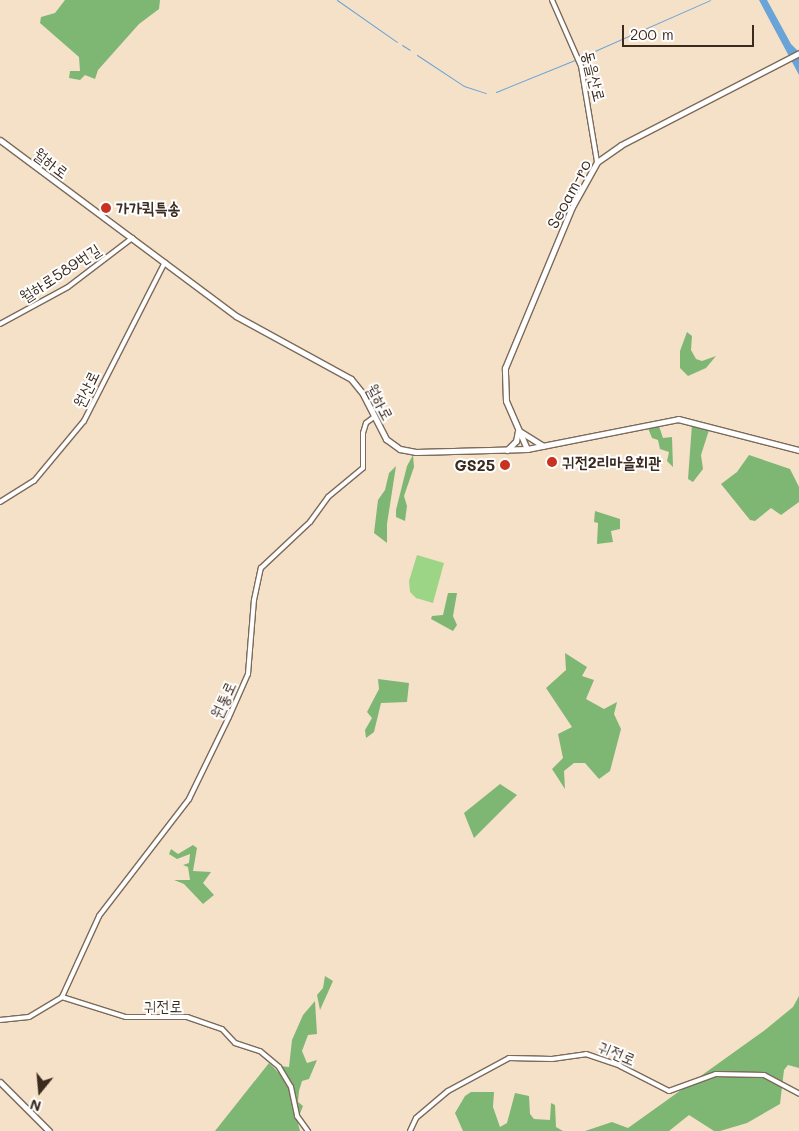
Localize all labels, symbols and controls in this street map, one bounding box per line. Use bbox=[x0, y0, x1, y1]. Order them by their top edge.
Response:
scale bar bbox=[624, 15, 756, 47]
text: 200 m bbox=[630, 24, 674, 44]
street label: 동을산로 bbox=[578, 49, 610, 103]
street label: 월하로 bbox=[30, 144, 72, 182]
street label: Seoam-ro bbox=[543, 156, 595, 232]
place label: 가가퀵특송 bbox=[116, 198, 180, 218]
marker: 가가퀵특송 bbox=[100, 202, 112, 214]
street label: 월하로589번길 bbox=[16, 240, 104, 306]
street label: 원산로 bbox=[69, 367, 103, 411]
street label: 월하로 bbox=[362, 380, 398, 424]
place label: 귀전2리마을회관 bbox=[562, 452, 661, 472]
place label: GS25 bbox=[454, 455, 495, 475]
marker: 귀전2리마을회관 bbox=[546, 456, 558, 468]
marker: GS25 bbox=[499, 459, 511, 471]
street label: 원통로 bbox=[206, 678, 240, 722]
street label: 귀전로 bbox=[144, 996, 182, 1016]
street label: 귀전로 bbox=[595, 1037, 639, 1069]
north arrow bbox=[15, 1066, 65, 1116]
text: N bbox=[28, 1095, 43, 1116]

